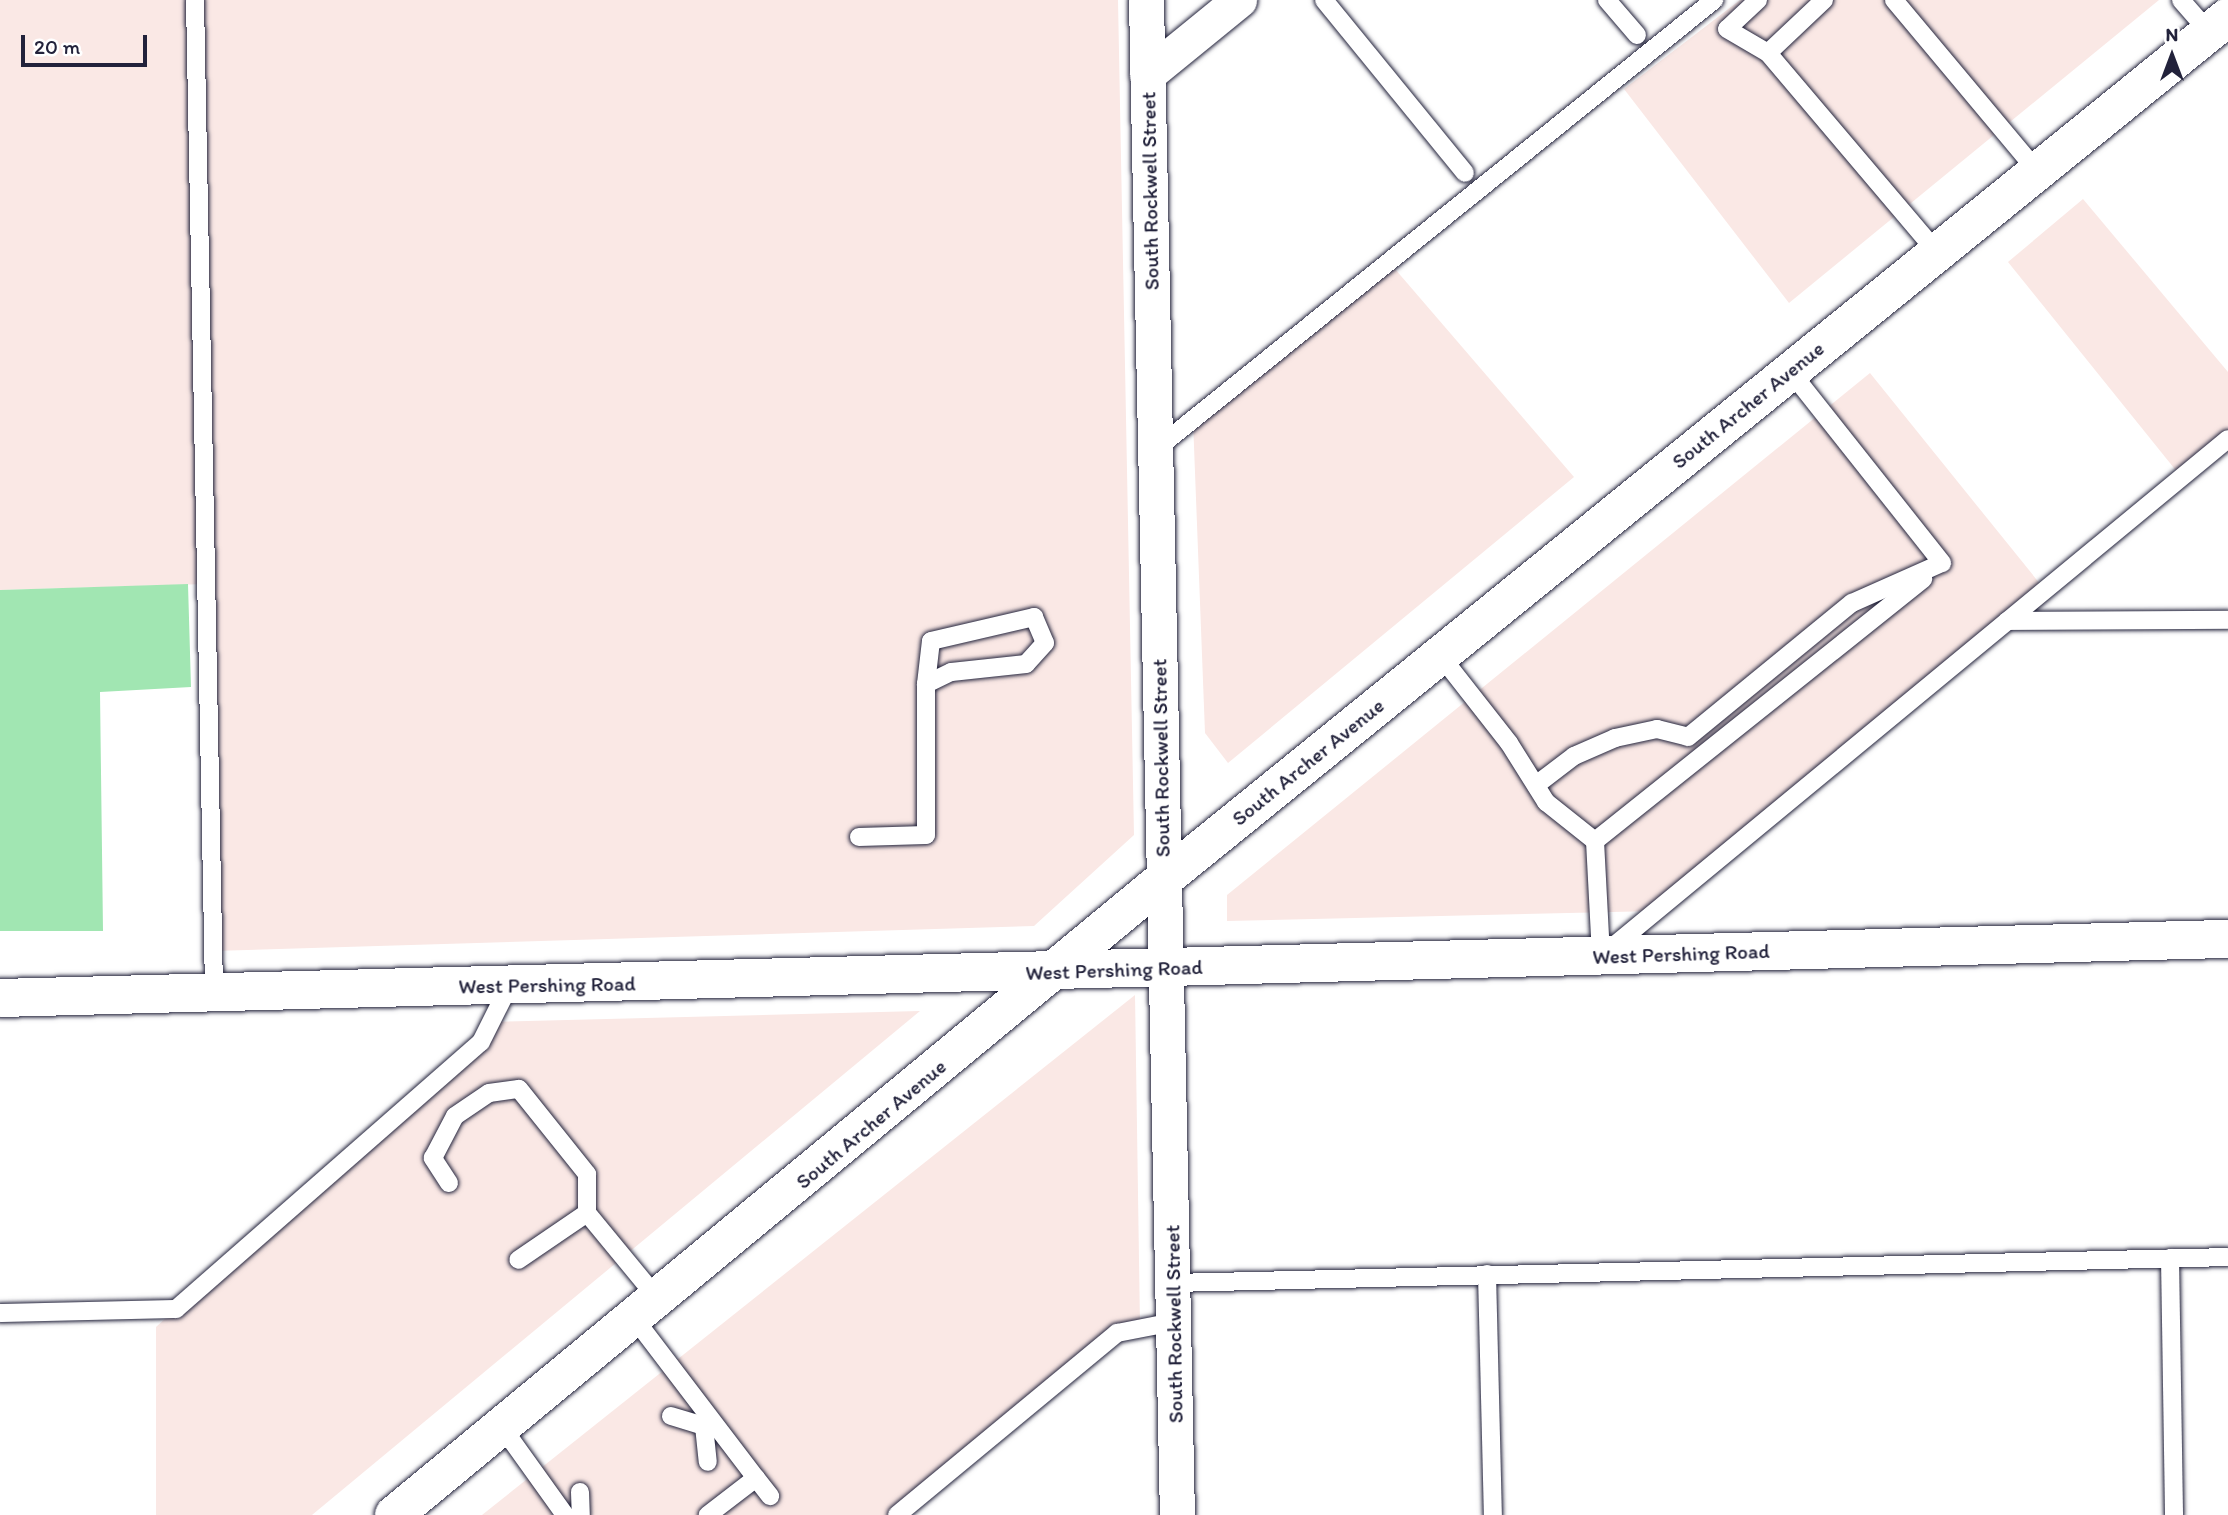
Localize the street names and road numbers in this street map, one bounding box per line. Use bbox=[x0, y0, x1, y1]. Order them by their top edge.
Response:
street label: South Rockwell Street bbox=[1136, 92, 1164, 290]
street label: South Archer Avenue bbox=[1667, 336, 1829, 474]
street label: South Rockwell Street bbox=[1147, 659, 1175, 857]
street label: South Archer Avenue bbox=[1227, 693, 1389, 831]
street label: West Pershing Road bbox=[1592, 938, 1770, 970]
street label: West Pershing Road bbox=[1025, 954, 1203, 986]
street label: West Pershing Road bbox=[458, 971, 636, 999]
street label: South Archer Avenue bbox=[791, 1054, 951, 1194]
street label: South Rockwell Street bbox=[1160, 1225, 1188, 1423]

